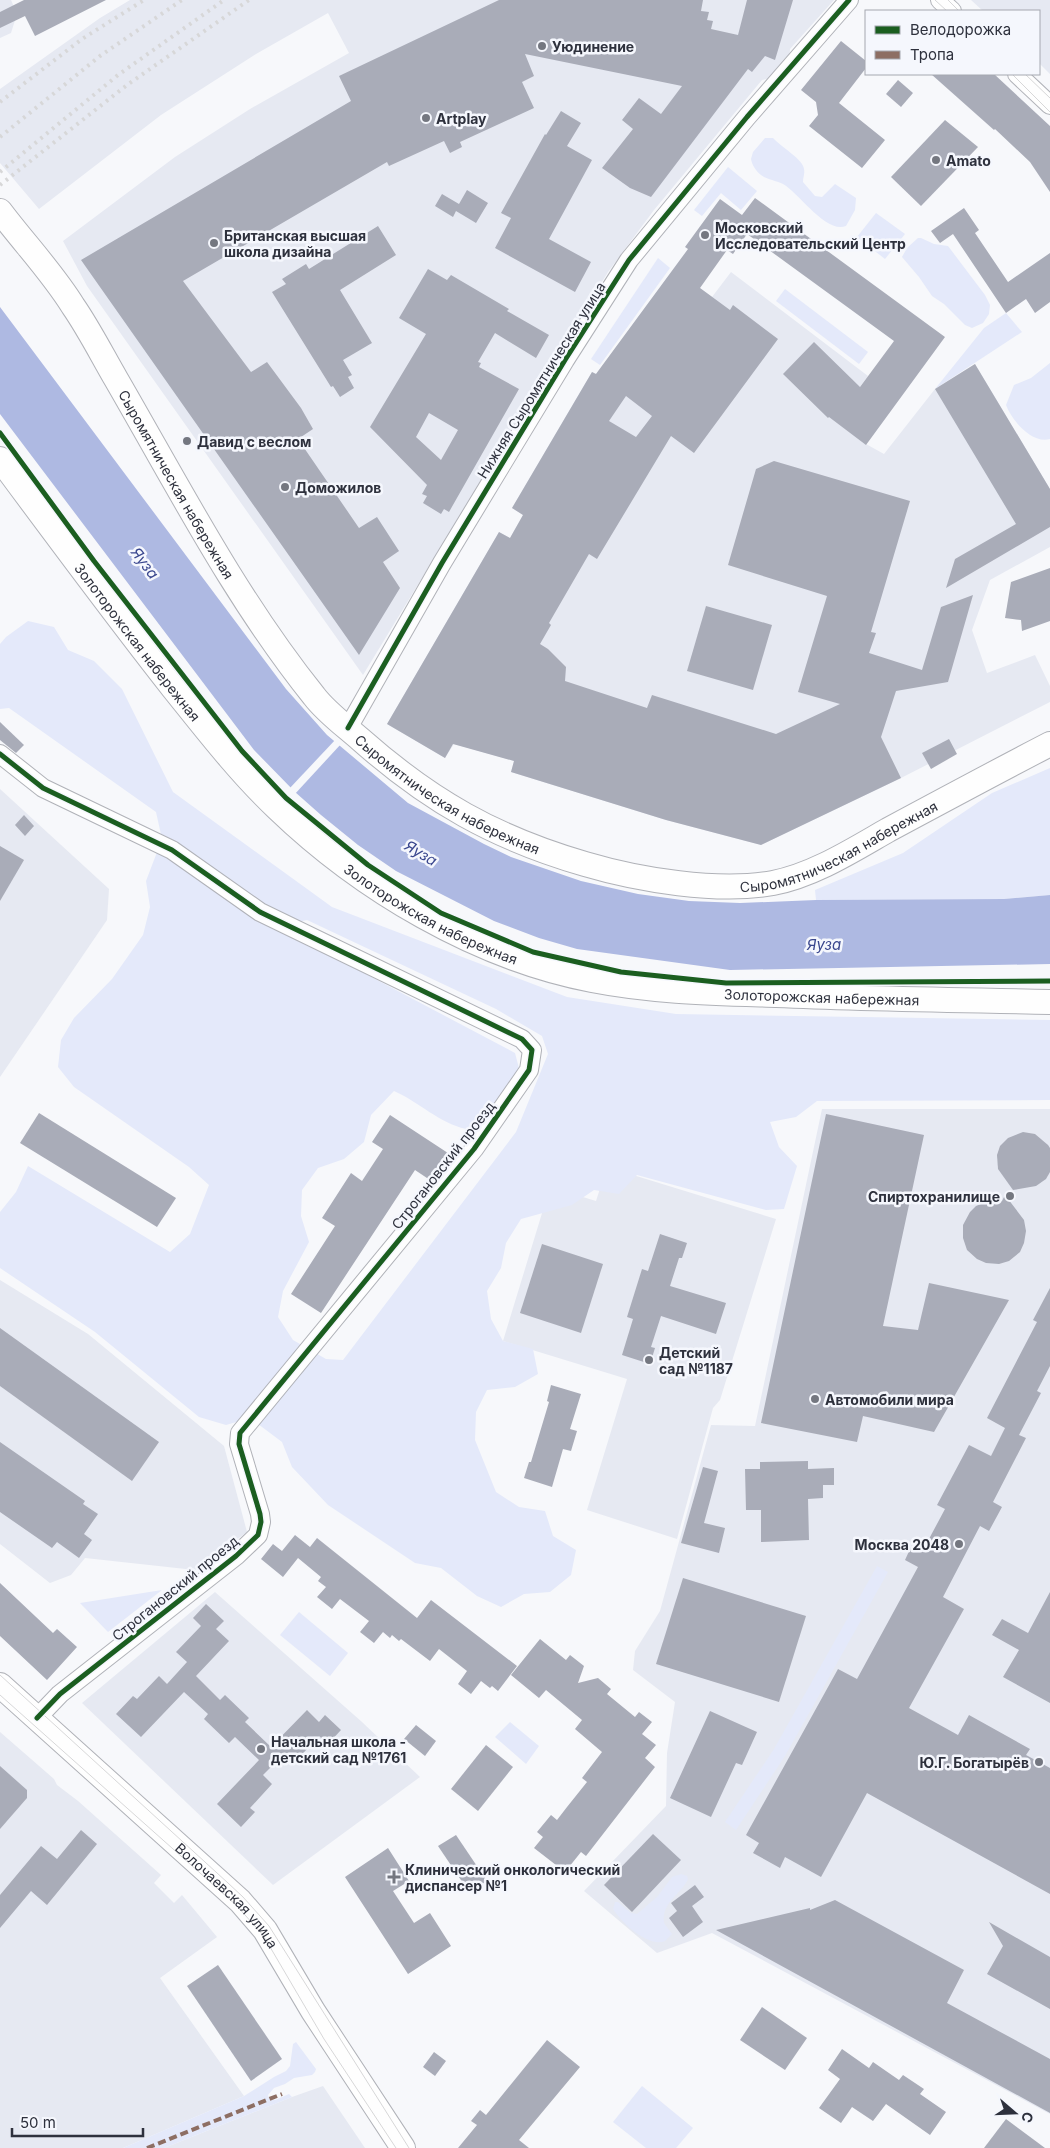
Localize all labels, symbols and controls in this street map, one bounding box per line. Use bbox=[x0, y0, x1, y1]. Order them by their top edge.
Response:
legend bbox=[865, 10, 1040, 75]
text: Велодорожка bbox=[910, 20, 1011, 39]
place label: Уюдинение bbox=[552, 38, 634, 55]
marker: Уюдинение bbox=[536, 40, 548, 52]
text: Тропа bbox=[910, 45, 954, 64]
place label: Artplay bbox=[436, 110, 487, 127]
marker: Artplay bbox=[420, 112, 432, 124]
place label: Amato bbox=[946, 152, 991, 169]
marker: Amato bbox=[930, 154, 942, 166]
place label: Московский Исследовательский Центр bbox=[715, 219, 906, 252]
place label: Британская высшая школа дизайна bbox=[224, 227, 366, 260]
marker: Московский Исследовательский Центр bbox=[699, 229, 711, 241]
marker: Британская высшая школа дизайна bbox=[208, 237, 220, 249]
street label: Нижняя Сыромятническая улица bbox=[473, 279, 609, 481]
street label: Сыромятническая набережная bbox=[115, 387, 238, 582]
place label: Давид с веслом bbox=[197, 433, 311, 450]
marker: Давид с веслом bbox=[181, 435, 193, 447]
place label: Доможилов bbox=[295, 479, 381, 496]
marker: Доможилов bbox=[279, 481, 291, 493]
water label: Яуза bbox=[126, 543, 163, 582]
street label: Золоторожская набережная bbox=[72, 559, 204, 724]
street label: Сыромятническая набережная bbox=[352, 730, 542, 857]
street label: Сыромятническая набережная bbox=[739, 797, 940, 895]
water label: Яуза bbox=[401, 835, 441, 870]
street label: Золоторожская набережная bbox=[341, 859, 520, 967]
water label: Яуза bbox=[806, 935, 841, 954]
street label: Золоторожская набережная bbox=[724, 985, 920, 1008]
street label: Строгановский проезд bbox=[388, 1097, 498, 1232]
place label: Спиртохранилище bbox=[868, 1188, 1000, 1205]
marker: Спиртохранилище bbox=[1004, 1190, 1016, 1202]
place label: Детский сад №1187 bbox=[659, 1344, 733, 1377]
marker: Детский сад №1187 bbox=[643, 1354, 655, 1366]
place label: Автомобили мира bbox=[825, 1391, 954, 1408]
marker: Автомобили мира bbox=[809, 1393, 821, 1405]
street label: Строгановский проезд bbox=[108, 1532, 242, 1644]
place label: Москва 2048 bbox=[855, 1536, 949, 1553]
marker: Москва 2048 bbox=[953, 1538, 965, 1550]
place label: Начальная школа - детский сад №1761 bbox=[271, 1733, 406, 1766]
marker: Начальная школа - детский сад №1761 bbox=[255, 1743, 267, 1755]
place label: Ю.Г. Богатырёв bbox=[919, 1754, 1029, 1771]
marker: Ю.Г. Богатырёв bbox=[1033, 1756, 1045, 1768]
street label: Волочаевская улица bbox=[172, 1839, 282, 1951]
place label: Клинический онкологический диспансер №1 bbox=[405, 1861, 620, 1894]
marker: Клинический онкологический диспансер №1 bbox=[387, 1870, 401, 1884]
north arrow bbox=[990, 2088, 1040, 2138]
scale bar bbox=[12, 2106, 144, 2138]
text: С bbox=[1018, 2110, 1037, 2125]
text: 50 m bbox=[20, 2113, 56, 2132]

